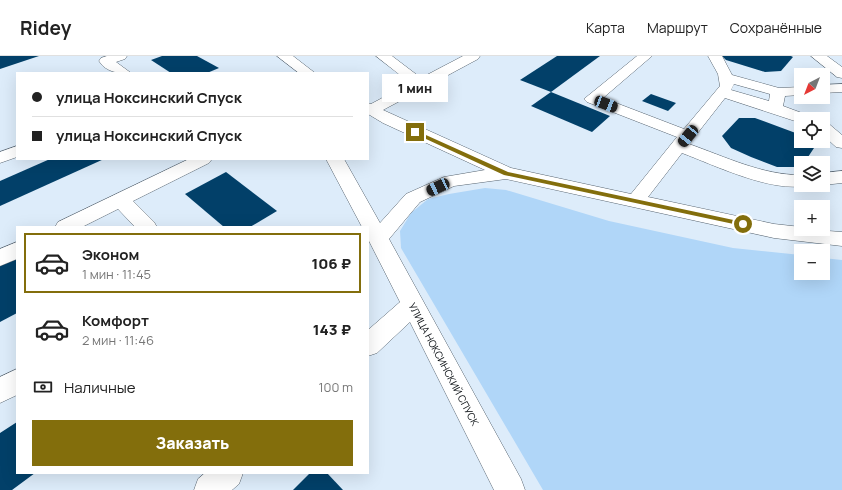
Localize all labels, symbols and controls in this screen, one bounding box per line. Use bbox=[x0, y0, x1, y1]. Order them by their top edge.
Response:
text: Ridey bbox=[20, 15, 71, 41]
text: Карта bbox=[586, 18, 625, 37]
text: Маршрут bbox=[647, 18, 708, 37]
text: Сохранённые bbox=[730, 18, 822, 37]
north arrow bbox=[794, 68, 830, 104]
map controls bbox=[794, 68, 830, 280]
callout: 1 мин bbox=[382, 74, 448, 102]
text: 1 мин bbox=[398, 79, 432, 97]
text: улица Ноксинский Спуск bbox=[56, 87, 242, 108]
car bbox=[593, 94, 619, 114]
button: locate bbox=[794, 112, 830, 148]
route end bbox=[406, 123, 424, 141]
car bbox=[676, 123, 700, 149]
text: улица Ноксинский Спуск bbox=[56, 125, 242, 146]
button: layers bbox=[794, 156, 830, 192]
car bbox=[425, 176, 451, 198]
button: + bbox=[794, 200, 830, 236]
route start bbox=[734, 215, 752, 233]
text: Эконом bbox=[82, 244, 139, 265]
button: − bbox=[794, 244, 830, 280]
icon: car bbox=[34, 245, 70, 281]
text: 106 ₽ bbox=[311, 253, 351, 274]
text: 1 мин · 11:45 bbox=[82, 265, 151, 283]
street label: УЛИЦА НОКСИНСКИЙ СПУСК bbox=[406, 300, 482, 428]
text: Комфорт bbox=[82, 310, 149, 331]
icon: car bbox=[34, 311, 70, 347]
text: 143 ₽ bbox=[313, 319, 351, 340]
text: 2 мин · 11:46 bbox=[82, 331, 154, 349]
icon: cash bbox=[32, 376, 54, 398]
text: Наличные bbox=[64, 377, 136, 398]
text: 100 m bbox=[318, 378, 353, 396]
button: Заказать bbox=[32, 420, 353, 466]

